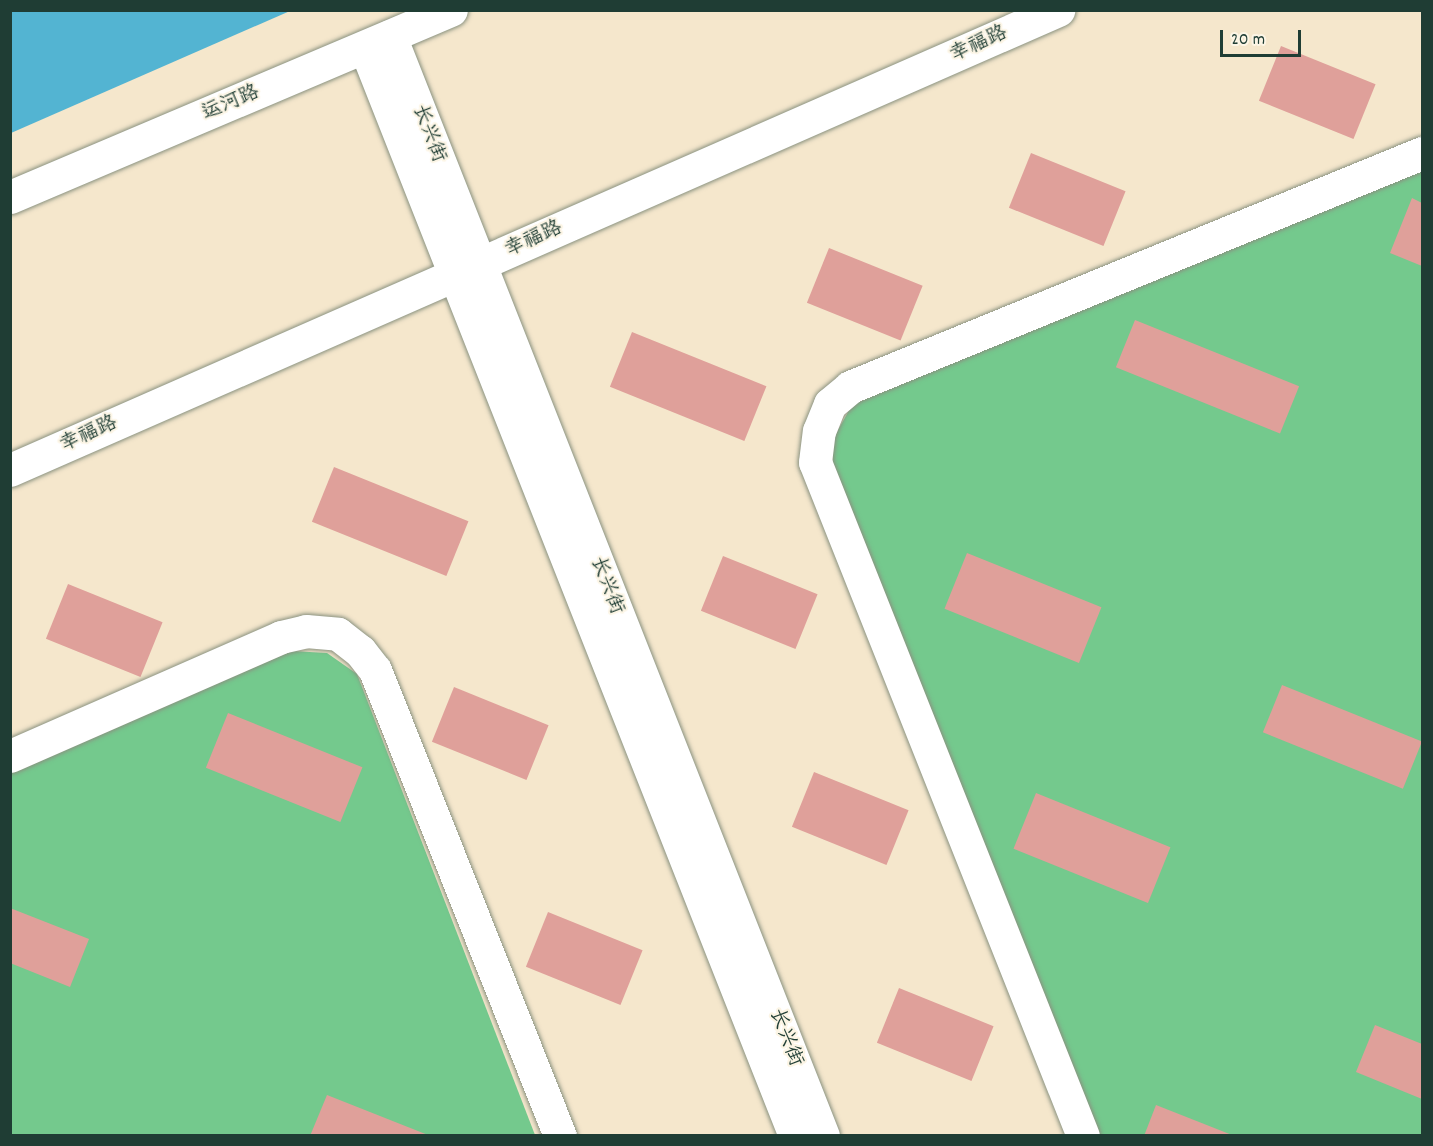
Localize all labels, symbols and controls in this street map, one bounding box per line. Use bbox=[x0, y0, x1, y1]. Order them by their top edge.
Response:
scale bar bbox=[1223, 18, 1304, 56]
street label: 幸福路 bbox=[947, 22, 1011, 68]
text: 20 m bbox=[1231, 28, 1265, 53]
street label: 运河路 bbox=[199, 81, 263, 127]
street label: 长兴街 bbox=[406, 102, 450, 166]
street label: 幸福路 bbox=[502, 217, 566, 263]
street label: 幸福路 bbox=[57, 412, 121, 458]
street label: 长兴街 bbox=[584, 554, 628, 618]
street label: 长兴街 bbox=[763, 1006, 807, 1070]

